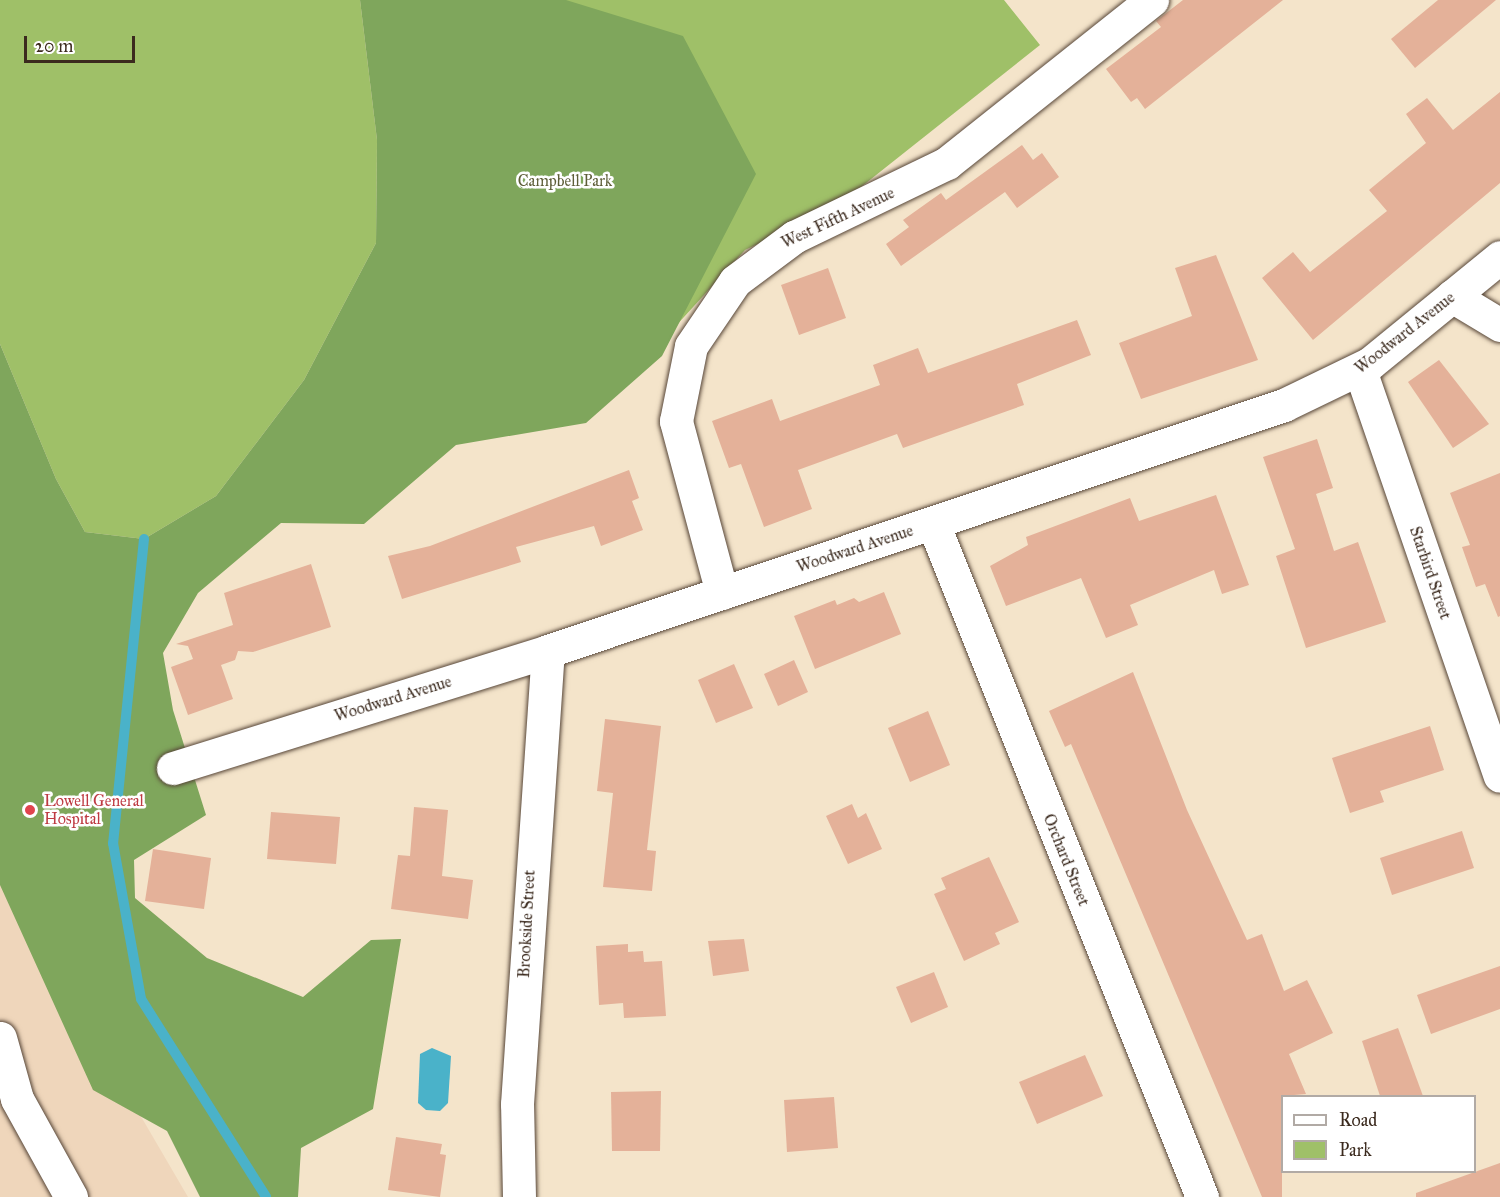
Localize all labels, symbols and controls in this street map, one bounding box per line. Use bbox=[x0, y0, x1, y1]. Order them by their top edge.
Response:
scale bar bbox=[27, 24, 138, 62]
text: 20 m bbox=[35, 35, 73, 57]
park label: Campbell Park bbox=[518, 171, 612, 191]
street label: West Fifth Avenue bbox=[778, 183, 898, 253]
street label: Woodward Avenue bbox=[1351, 288, 1459, 378]
street label: Woodward Avenue bbox=[794, 521, 916, 577]
street label: Starbird Street bbox=[1405, 524, 1455, 622]
street label: Woodward Avenue bbox=[332, 672, 454, 726]
place label: Lowell General Hospital bbox=[44, 791, 144, 829]
marker: Lowell General Hospital bbox=[21, 801, 39, 819]
street label: Orchard Street bbox=[1039, 811, 1093, 909]
street label: Brookside Street bbox=[515, 869, 539, 979]
legend bbox=[1281, 1095, 1476, 1173]
text: Road bbox=[1339, 1109, 1377, 1131]
text: Park bbox=[1339, 1139, 1372, 1161]

